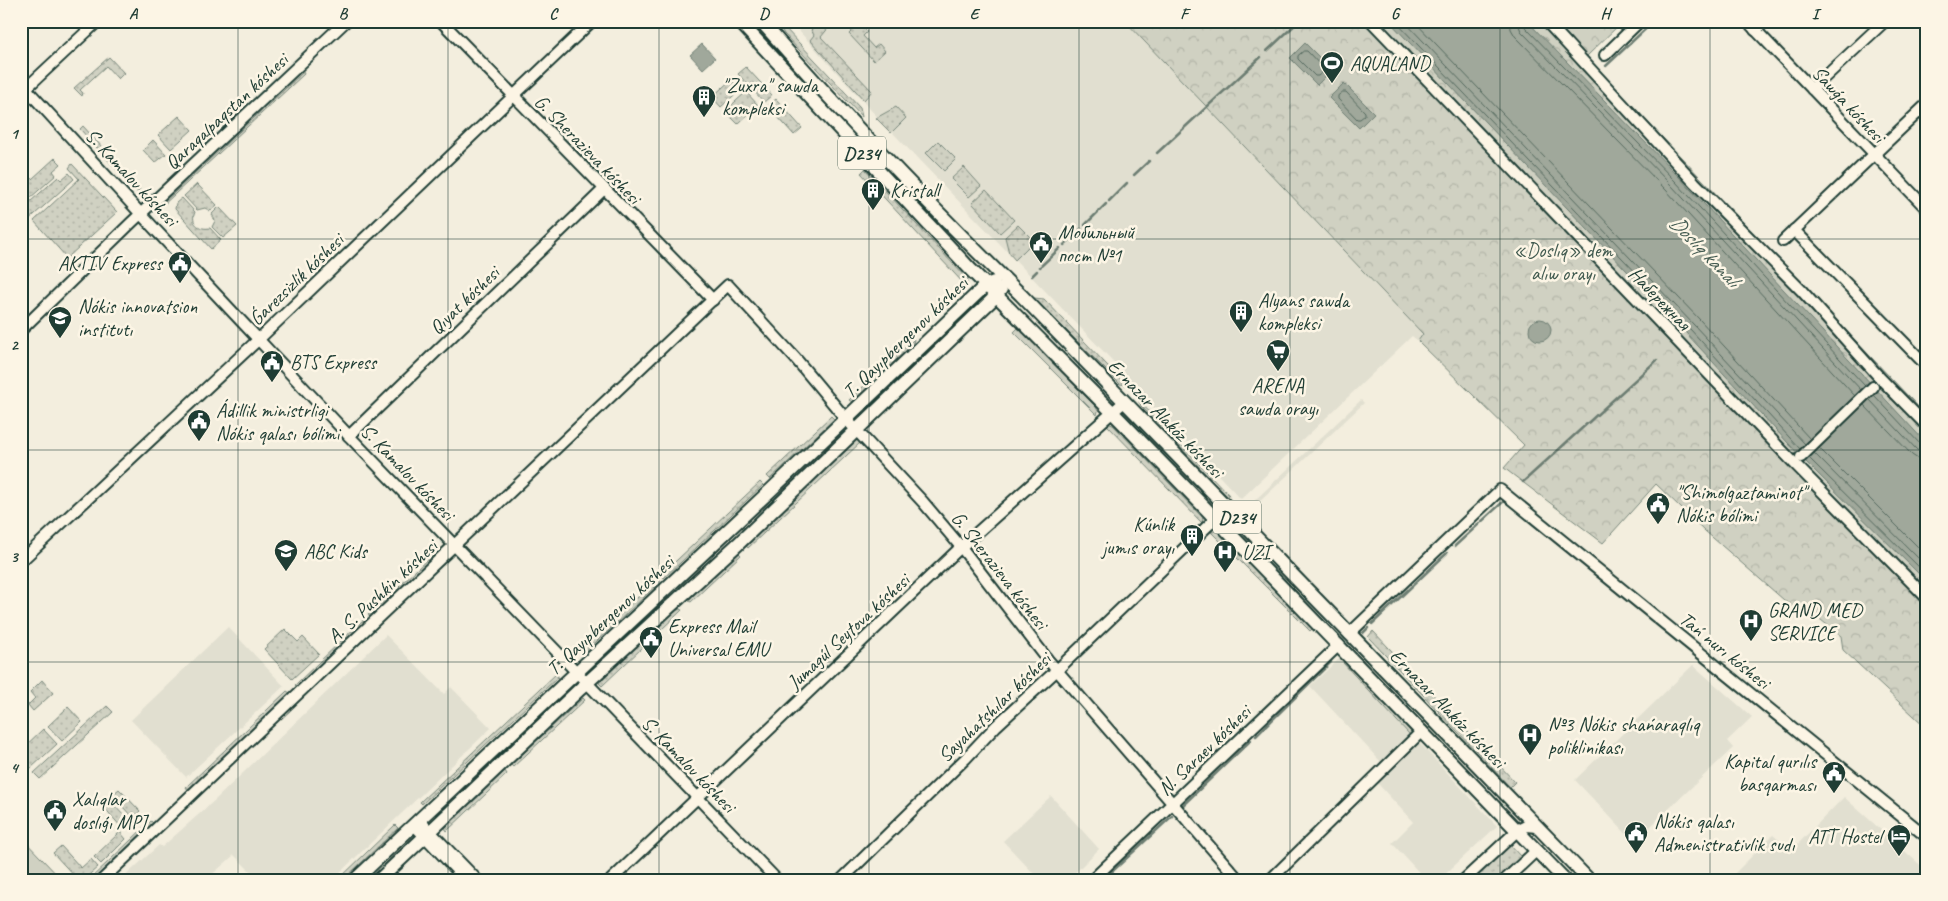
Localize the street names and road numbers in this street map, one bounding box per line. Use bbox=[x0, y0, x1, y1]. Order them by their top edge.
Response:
street label: Qaraqalpaqstan kóshesi bbox=[159, 46, 295, 175]
street label: Sawǵa kóshesi bbox=[1807, 61, 1892, 150]
street label: G. Sherazieva kóshesi bbox=[529, 89, 648, 211]
street label: S. Kamalov kóshesi bbox=[80, 123, 185, 233]
road number: D234 bbox=[838, 136, 886, 170]
street label: Ǵarezsizlik kóshesi bbox=[244, 226, 351, 331]
street label: Qıyat kóshesi bbox=[424, 259, 506, 340]
street label: Набережная bbox=[1623, 261, 1697, 337]
street label: T. Qayıpbergenov kóshesi bbox=[837, 269, 975, 404]
street label: Ernazar Alakóz kóshesi bbox=[1102, 353, 1230, 485]
street label: S. Kamalov kóshesi bbox=[355, 419, 462, 528]
road number: D234 bbox=[1213, 501, 1261, 534]
street label: G. Sherazieva kóshesi bbox=[946, 506, 1055, 636]
street label: A. S. Pushkin kóshesi bbox=[322, 532, 444, 649]
street label: T. Qayıpbergenov kóshesi bbox=[541, 548, 681, 681]
street label: Jumagúl Seytova kóshesi bbox=[781, 567, 916, 695]
street label: Tań nurı kóshesi bbox=[1674, 606, 1777, 696]
street label: Ernazar Alakóz kóshesi bbox=[1384, 643, 1512, 775]
street label: Sayahatshılar kóshesi bbox=[933, 645, 1058, 768]
street label: N. Saraev kóshesi bbox=[1153, 698, 1258, 801]
street label: S. Kamalov kóshesi bbox=[636, 711, 743, 820]

